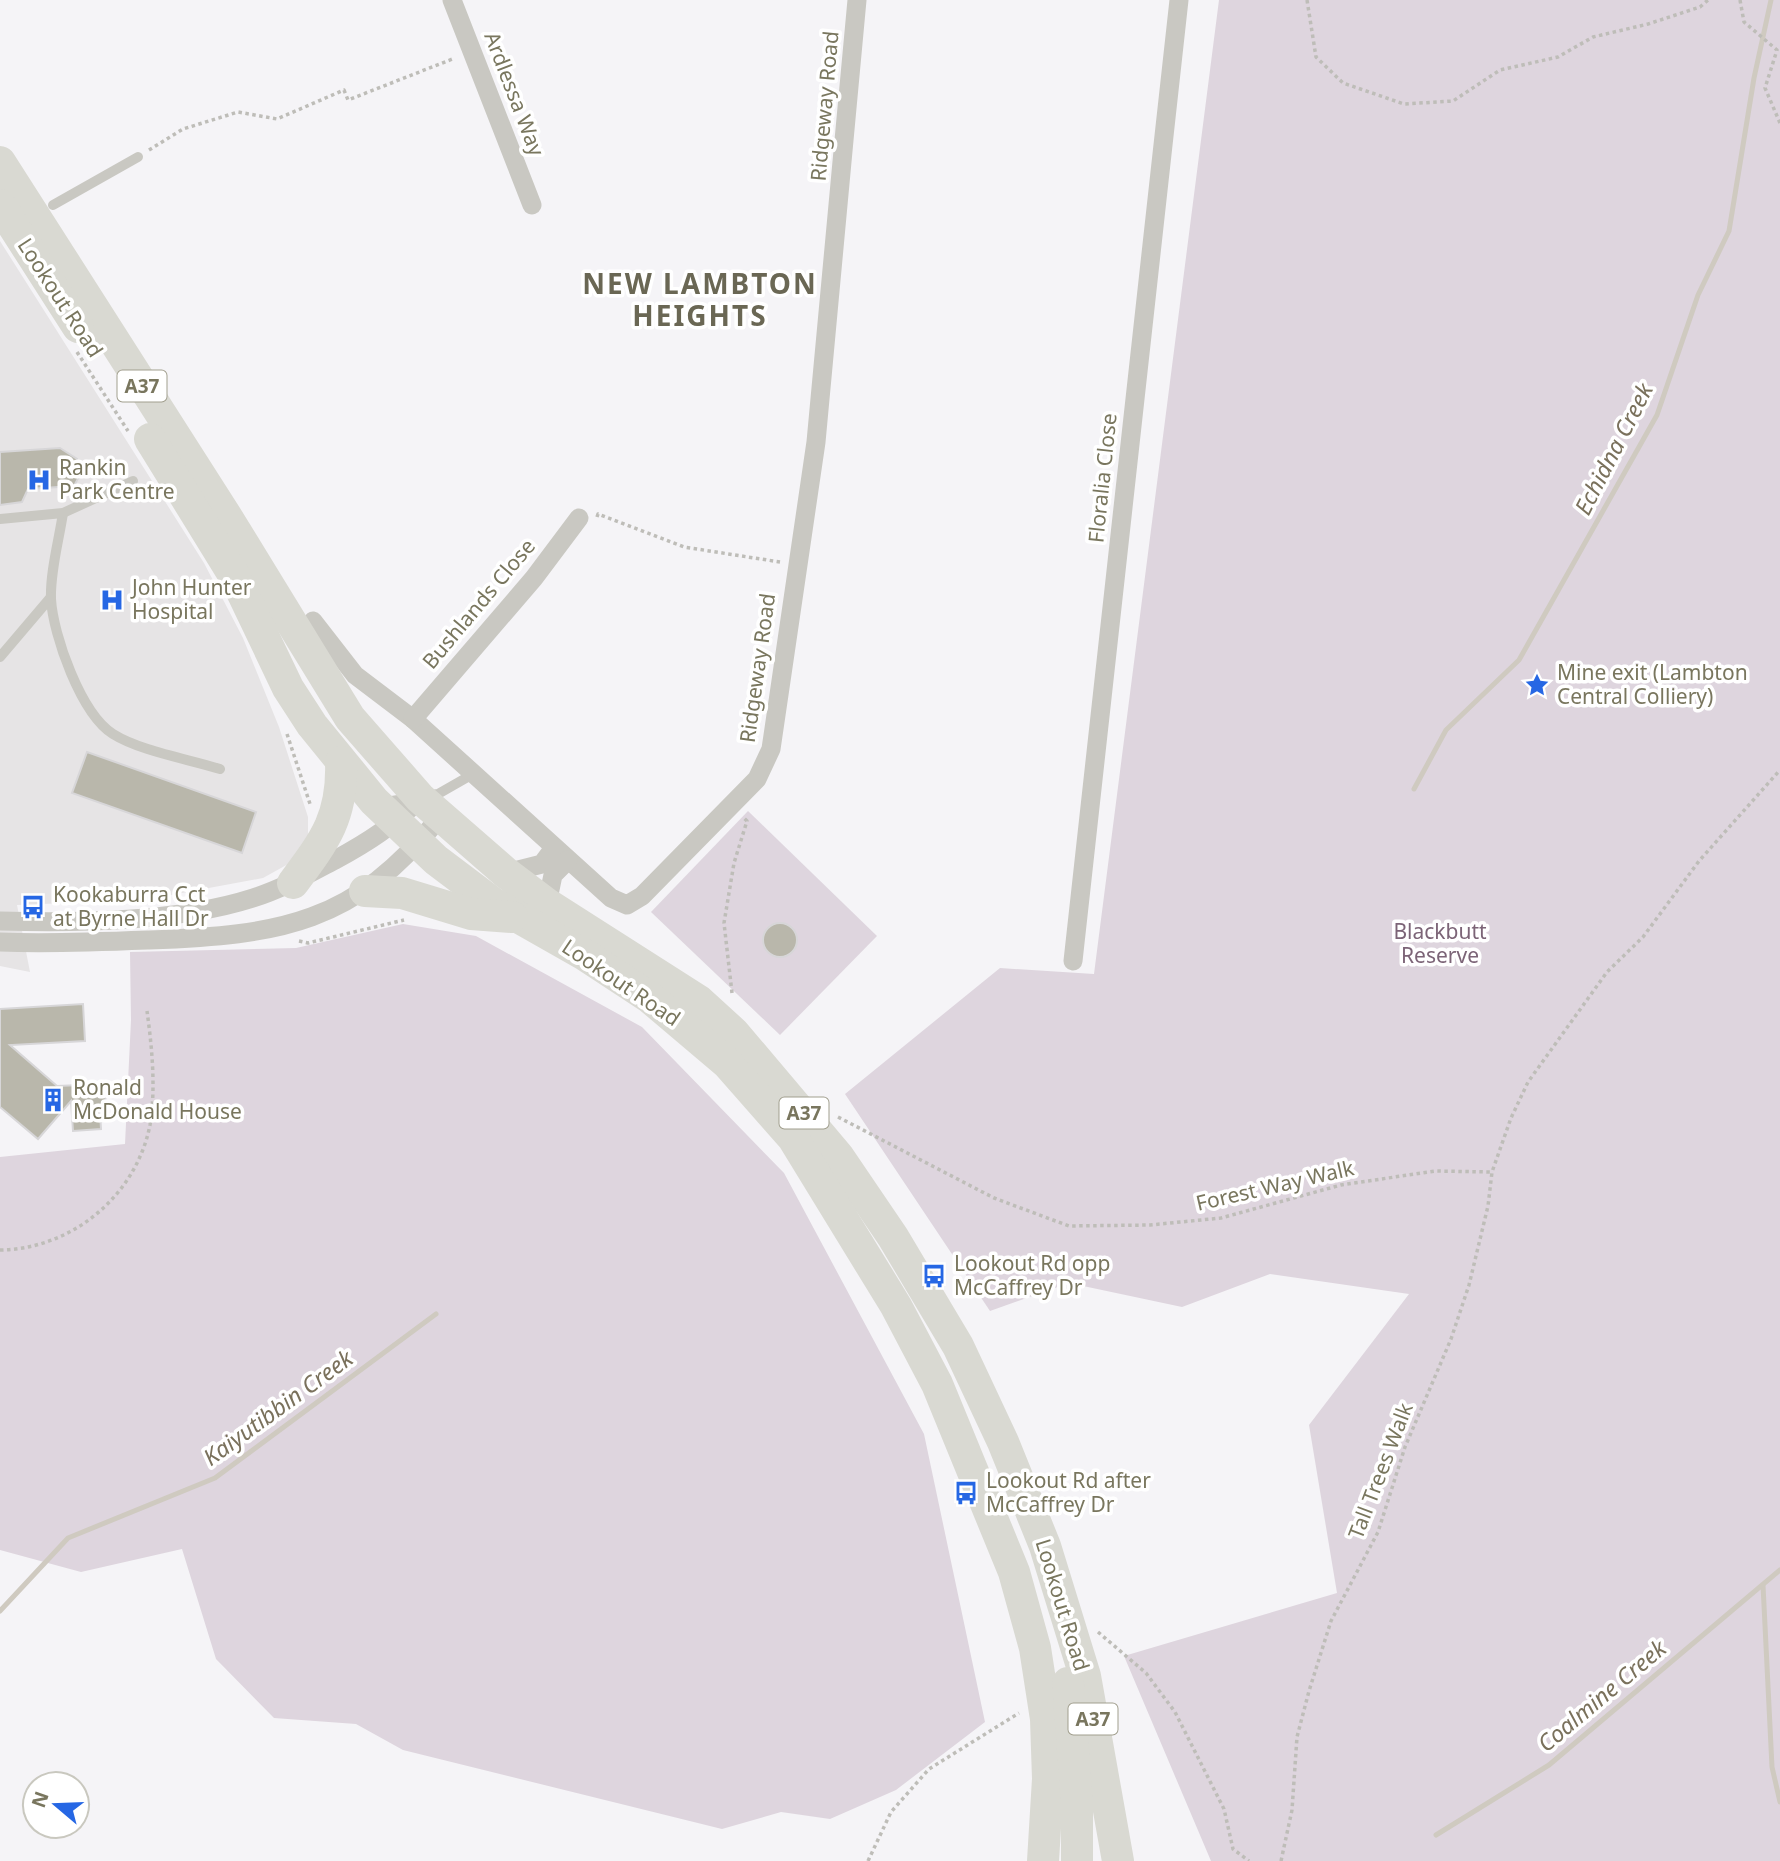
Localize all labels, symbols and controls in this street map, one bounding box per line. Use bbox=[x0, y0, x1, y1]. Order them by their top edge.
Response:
street label: Ardlessa Way bbox=[478, 28, 552, 160]
street label: Ridgeway Road bbox=[803, 30, 845, 182]
street label: Lookout Road bbox=[12, 232, 110, 362]
district label: NEW LAMBTON HEIGHTS bbox=[582, 264, 818, 334]
road number: A37 bbox=[118, 370, 166, 402]
water label: Echidna Creek bbox=[1566, 376, 1661, 520]
street label: Floralia Close bbox=[1081, 412, 1123, 544]
place label: Rankin Park Centre bbox=[59, 453, 175, 505]
hospital icon: Rankin Park Centre bbox=[25, 466, 53, 494]
street label: Bushlands Close bbox=[416, 532, 541, 674]
place label: John Hunter Hospital bbox=[130, 573, 252, 625]
hospital icon: John Hunter Hospital bbox=[98, 586, 126, 614]
street label: Ridgeway Road bbox=[733, 591, 781, 744]
place label: Mine exit (Lambton Central Colliery) bbox=[1557, 658, 1748, 710]
place icon: Mine exit (Lambton Central Colliery) bbox=[1523, 671, 1551, 699]
place label: Kookaburra Cct at Byrne Hall Dr bbox=[53, 880, 209, 932]
bus stop icon: Kookaburra Cct at Byrne Hall Dr bbox=[19, 893, 47, 921]
park label: Blackbutt Reserve bbox=[1393, 917, 1487, 969]
street label: Lookout Road bbox=[557, 932, 686, 1032]
place label: Ronald McDonald House bbox=[73, 1073, 242, 1125]
building icon: Ronald McDonald House bbox=[39, 1086, 67, 1114]
road number: A37 bbox=[780, 1098, 828, 1128]
street label: Forest Way Walk bbox=[1193, 1153, 1357, 1217]
place label: Lookout Rd opp McCaffrey Dr bbox=[954, 1249, 1110, 1301]
bus stop icon: Lookout Rd opp McCaffrey Dr bbox=[920, 1262, 948, 1290]
water label: Kaiyutibbin Creek bbox=[196, 1341, 360, 1472]
street label: Tall Trees Walk bbox=[1341, 1398, 1419, 1543]
place label: Lookout Rd after McCaffrey Dr bbox=[986, 1466, 1151, 1518]
bus stop icon: Lookout Rd after McCaffrey Dr bbox=[952, 1479, 980, 1507]
street label: Lookout Road bbox=[1030, 1535, 1096, 1674]
water label: Coalmine Creek bbox=[1530, 1631, 1674, 1759]
road number: A37 bbox=[1068, 1704, 1118, 1735]
north arrow bbox=[21, 1770, 91, 1840]
text: N bbox=[25, 1788, 55, 1811]

